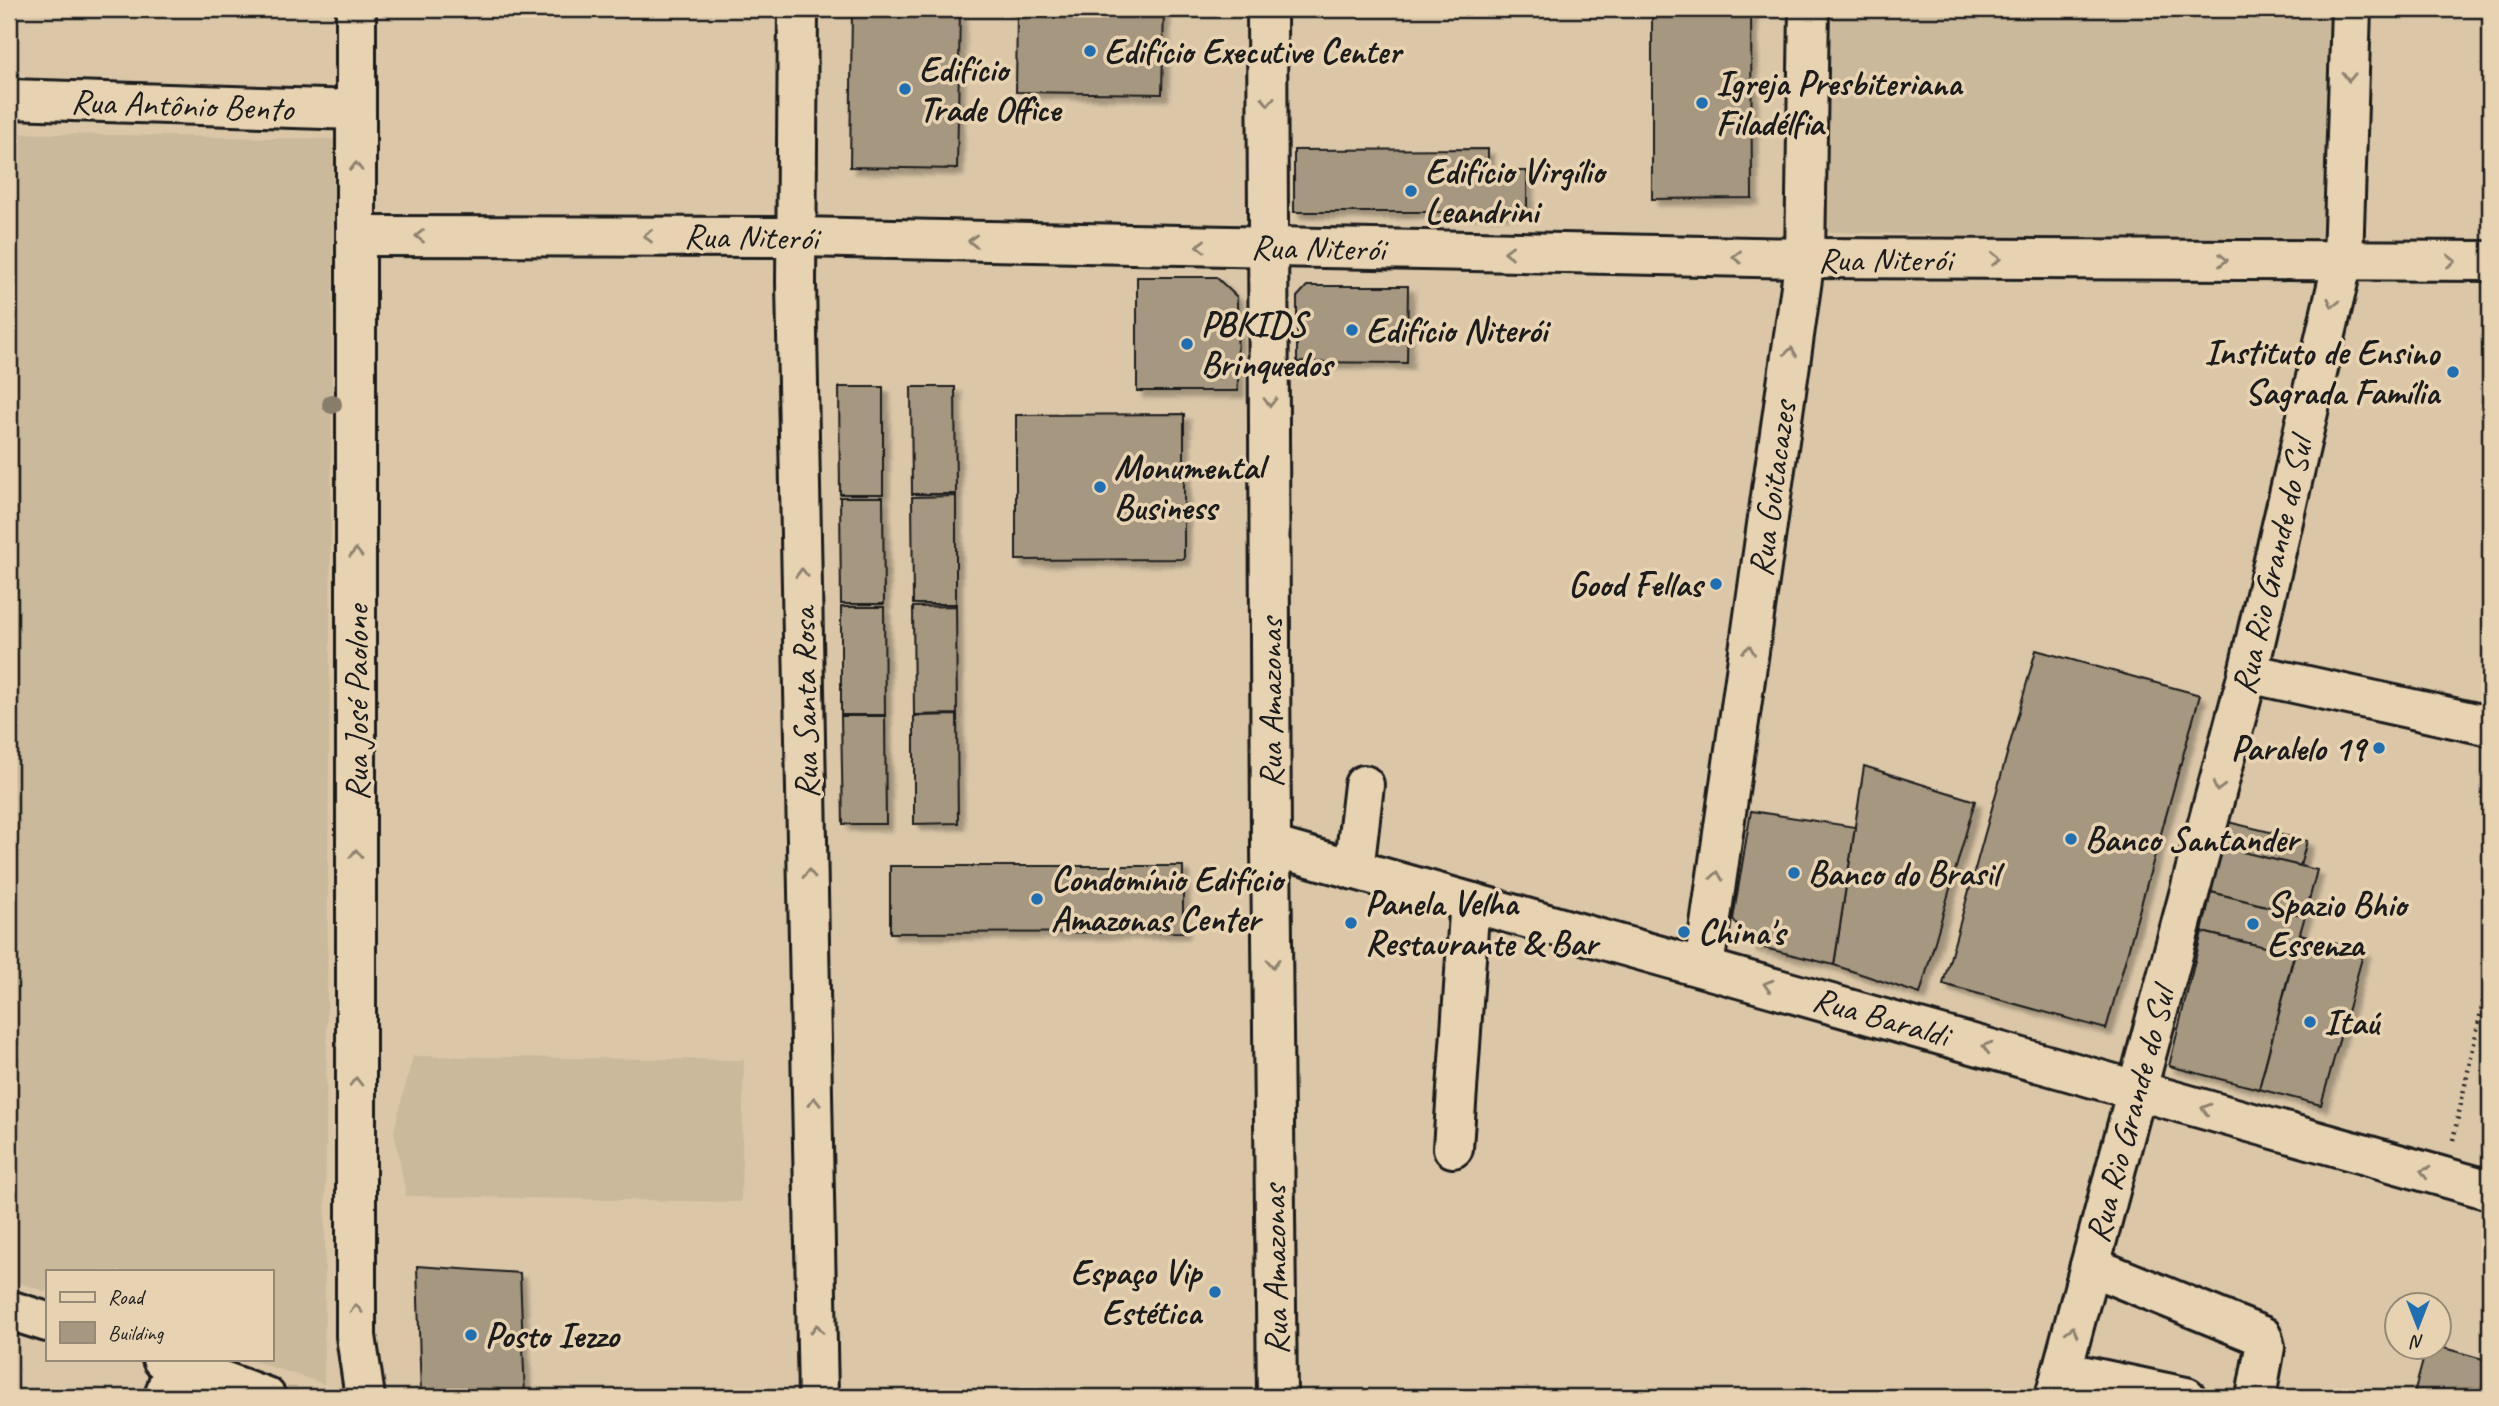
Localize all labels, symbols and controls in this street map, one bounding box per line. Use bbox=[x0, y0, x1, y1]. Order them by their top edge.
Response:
place label: Edifício Executive Center bbox=[1104, 29, 1404, 74]
marker: Edifício Executive Center bbox=[1082, 43, 1098, 59]
place label: Edifício Trade Office bbox=[919, 47, 1062, 132]
place label: Igreja Presbiteriana Filadélfia bbox=[1716, 61, 1964, 146]
one-way arrow bbox=[2342, 72, 2357, 83]
street label: Rua Antônio Bento bbox=[70, 79, 296, 131]
marker: Edifício Trade Office bbox=[897, 81, 913, 97]
marker: Igreja Presbiteriana Filadélfia bbox=[1694, 95, 1710, 111]
one-way arrow bbox=[1260, 97, 1276, 107]
place label: Edifício Virgílio Leandrini bbox=[1425, 149, 1607, 234]
one-way arrow bbox=[348, 162, 364, 172]
marker: Edifício Virgílio Leandrini bbox=[1403, 183, 1419, 199]
street label: Rua Niterói bbox=[684, 213, 823, 261]
street label: Rua Niterói bbox=[1251, 224, 1390, 272]
one-way arrow bbox=[415, 228, 425, 244]
one-way arrow bbox=[642, 228, 653, 244]
one-way arrow bbox=[968, 233, 978, 249]
street label: Rua Niterói bbox=[1818, 237, 1956, 282]
one-way arrow bbox=[1195, 238, 1206, 254]
one-way arrow bbox=[1503, 245, 1514, 260]
one-way arrow bbox=[1731, 249, 1741, 265]
one-way arrow bbox=[1991, 251, 2001, 267]
one-way arrow bbox=[2218, 252, 2229, 268]
one-way arrow bbox=[2446, 253, 2456, 269]
one-way arrow bbox=[2327, 297, 2341, 309]
place label: PBKIDS Brinquedos bbox=[1201, 302, 1336, 387]
place label: Edifício Niterói bbox=[1366, 308, 1551, 353]
marker: Edifício Niterói bbox=[1344, 322, 1360, 338]
place label: Instituto de Ensino Sagrada Família bbox=[2204, 330, 2442, 415]
marker: PBKIDS Brinquedos bbox=[1179, 336, 1195, 352]
one-way arrow bbox=[1784, 346, 1799, 358]
marker: Instituto de Ensino Sagrada Família bbox=[2445, 364, 2461, 380]
street label: Rua Goitacazes bbox=[1737, 396, 1807, 579]
one-way arrow bbox=[1262, 397, 1277, 408]
street label: Rua Rio Grande do Sul bbox=[2221, 427, 2325, 699]
place label: Monumental Business bbox=[1114, 445, 1271, 530]
marker: Monumental Business bbox=[1092, 479, 1108, 495]
one-way arrow bbox=[348, 547, 364, 558]
place label: Good Fellas bbox=[1568, 562, 1706, 607]
one-way arrow bbox=[795, 567, 810, 578]
marker: Good Fellas bbox=[1708, 576, 1724, 592]
street label: Rua José Paolone bbox=[334, 602, 379, 801]
street label: Rua Santa Rosa bbox=[781, 604, 829, 799]
street label: Rua Amazonas bbox=[1248, 615, 1293, 788]
one-way arrow bbox=[1742, 644, 1757, 656]
place label: Paralelo 19 bbox=[2231, 726, 2369, 771]
marker: Paralelo 19 bbox=[2371, 740, 2387, 756]
one-way arrow bbox=[2212, 781, 2226, 793]
place label: Banco Santander bbox=[2085, 817, 2302, 862]
marker: Banco Santander bbox=[2063, 831, 2079, 847]
one-way arrow bbox=[348, 848, 364, 859]
place label: Banco do Brasil bbox=[1808, 851, 2005, 896]
place label: Condomínio Edifício Amazonas Center bbox=[1051, 857, 1286, 942]
marker: Banco do Brasil bbox=[1786, 865, 1802, 881]
one-way arrow bbox=[801, 868, 817, 879]
one-way arrow bbox=[1710, 870, 1725, 881]
place label: Panela Velha Restaurante & Bar bbox=[1365, 881, 1601, 966]
place label: Spazio Bhio Essenza bbox=[2267, 882, 2410, 967]
marker: Condomínio Edifício Amazonas Center bbox=[1029, 891, 1045, 907]
place label: China's bbox=[1698, 910, 1789, 955]
marker: Panela Velha Restaurante & Bar bbox=[1343, 915, 1359, 931]
marker: Spazio Bhio Essenza bbox=[2245, 916, 2261, 932]
marker: China's bbox=[1676, 924, 1692, 940]
one-way arrow bbox=[1265, 959, 1281, 969]
street label: Rua Baraldi bbox=[1808, 976, 1958, 1059]
street label: Rua Rio Grande do Sul bbox=[2074, 977, 2187, 1247]
one-way arrow bbox=[1762, 979, 1774, 994]
place label: Itaú bbox=[2324, 1000, 2382, 1045]
marker: Itaú bbox=[2302, 1014, 2318, 1030]
one-way arrow bbox=[1981, 1041, 1993, 1055]
one-way arrow bbox=[348, 1076, 364, 1086]
one-way arrow bbox=[806, 1096, 822, 1106]
one-way arrow bbox=[2200, 1103, 2212, 1118]
one-way arrow bbox=[2419, 1165, 2431, 1180]
street label: Rua Amazonas bbox=[1251, 1182, 1299, 1355]
place label: Espaço Vip Estética bbox=[1070, 1250, 1204, 1335]
legend bbox=[46, 1270, 273, 1360]
text: Road bbox=[108, 1284, 147, 1310]
marker: Espaço Vip Estética bbox=[1207, 1284, 1223, 1300]
north arrow bbox=[2384, 1290, 2454, 1360]
one-way arrow bbox=[348, 1303, 364, 1314]
place label: Posto Iezzo bbox=[485, 1313, 621, 1358]
text: Building bbox=[108, 1320, 165, 1346]
one-way arrow bbox=[810, 1323, 825, 1334]
one-way arrow bbox=[2064, 1325, 2079, 1337]
marker: Posto Iezzo bbox=[463, 1327, 479, 1343]
text: N bbox=[2409, 1330, 2424, 1354]

